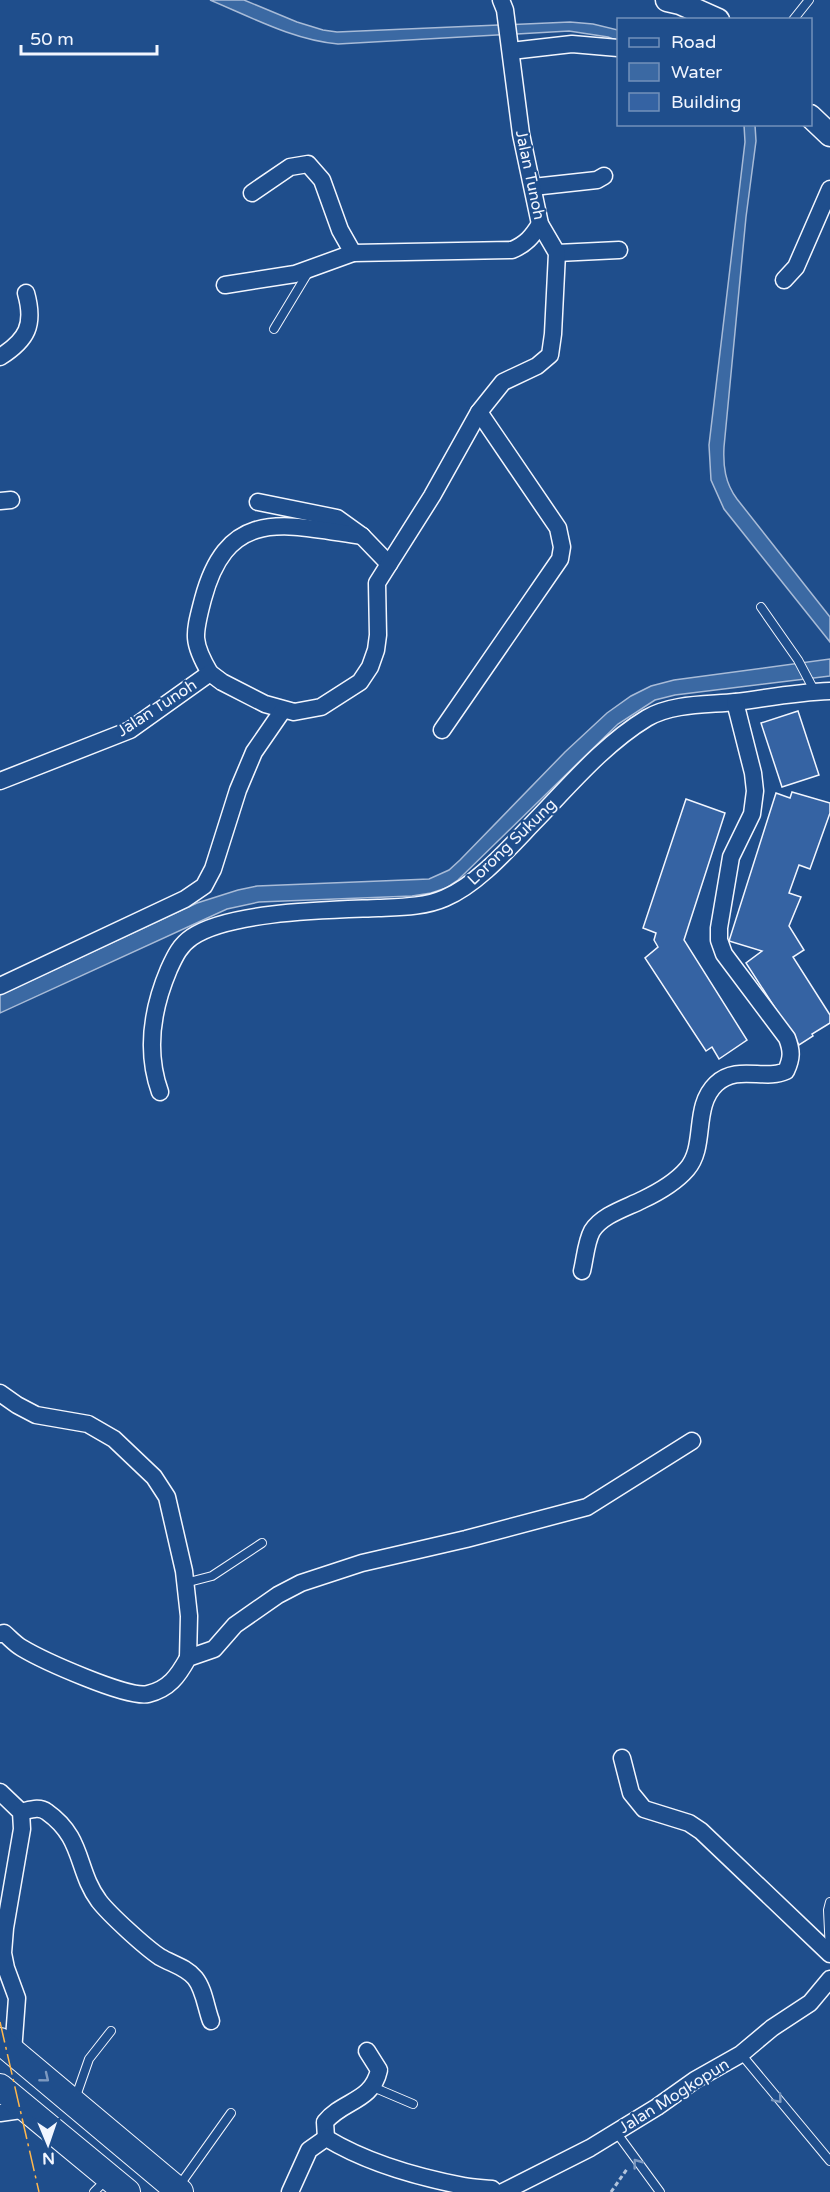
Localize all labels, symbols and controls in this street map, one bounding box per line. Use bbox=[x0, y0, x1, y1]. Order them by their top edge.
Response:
scale bar bbox=[21, 18, 158, 56]
legend bbox=[617, 18, 812, 126]
text: 50 m bbox=[30, 28, 74, 50]
text: Road bbox=[671, 31, 716, 53]
text: Water bbox=[671, 61, 722, 83]
text: Building bbox=[671, 91, 741, 113]
street label: Jalan Tunoh bbox=[511, 128, 549, 222]
street label: Jalan Tunoh bbox=[113, 675, 201, 741]
street label: Lorong Sukung bbox=[463, 794, 561, 890]
street label: Jalan Mogkopun bbox=[615, 2054, 733, 2138]
one-way arrow bbox=[38, 2071, 49, 2082]
one-way arrow bbox=[771, 2092, 782, 2103]
north arrow bbox=[18, 2114, 78, 2174]
text: N bbox=[42, 2148, 55, 2168]
one-way arrow bbox=[634, 2158, 645, 2169]

